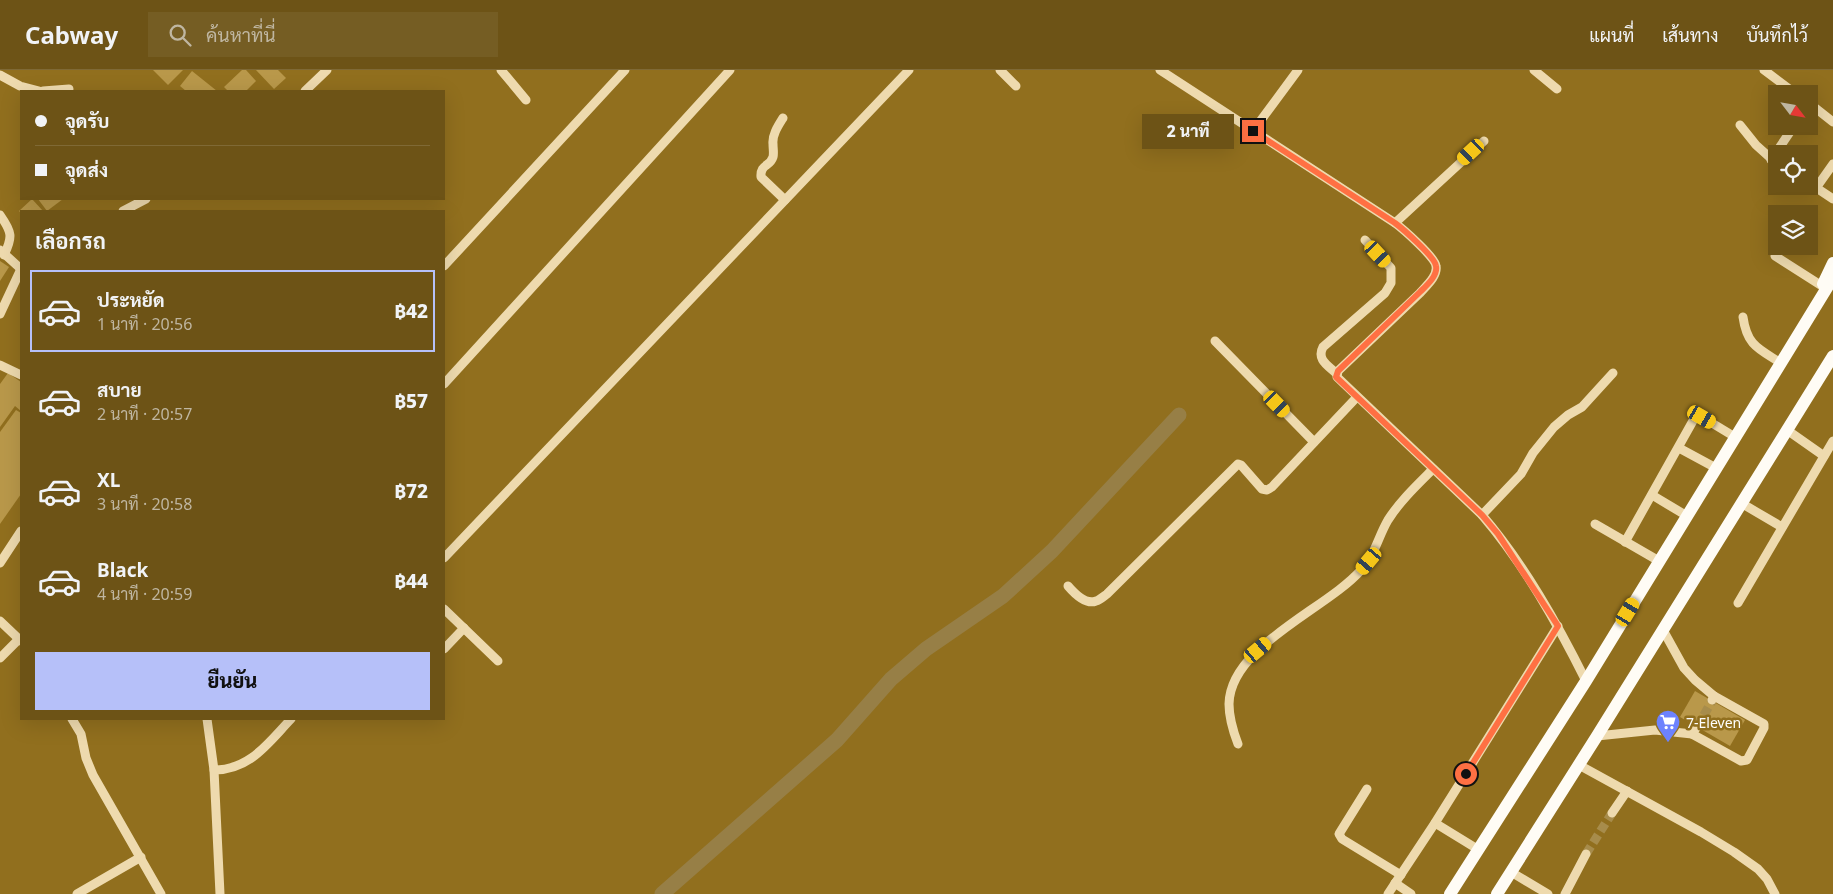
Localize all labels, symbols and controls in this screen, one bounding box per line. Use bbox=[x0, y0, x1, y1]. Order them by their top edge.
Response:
search box bbox=[148, 12, 498, 57]
text: Cabway bbox=[25, 18, 118, 51]
icon: search bbox=[166, 21, 194, 49]
text: ค้นหาที่นี่ bbox=[206, 22, 276, 48]
text: แผนที่ bbox=[1589, 23, 1634, 47]
text: เส้นทาง bbox=[1662, 23, 1718, 47]
text: บันทึกไว้ bbox=[1746, 23, 1808, 47]
north arrow bbox=[1768, 85, 1818, 135]
map controls bbox=[1768, 85, 1818, 255]
text: จุดรับ bbox=[65, 108, 109, 134]
callout: 2 นาที bbox=[1143, 114, 1236, 148]
text: 2 นาที bbox=[1166, 120, 1210, 142]
route end bbox=[1242, 120, 1264, 142]
car bbox=[1454, 136, 1487, 168]
button: locate bbox=[1768, 145, 1818, 195]
text: จุดส่ง bbox=[65, 157, 108, 183]
button: layers bbox=[1768, 205, 1818, 255]
text: เลือกรถ bbox=[35, 225, 106, 255]
car bbox=[1362, 238, 1393, 270]
text: ประหยัด bbox=[97, 287, 165, 313]
icon: car bbox=[37, 289, 82, 334]
text: ฿42 bbox=[394, 298, 428, 324]
text: 1 นาที · 20:56 bbox=[97, 313, 192, 335]
text: สบาย bbox=[97, 377, 142, 403]
icon: car bbox=[37, 379, 82, 424]
text: ฿57 bbox=[394, 388, 428, 414]
car bbox=[1261, 388, 1292, 420]
text: 2 นาที · 20:57 bbox=[97, 403, 192, 425]
car bbox=[1685, 403, 1718, 431]
text: XL bbox=[97, 467, 120, 493]
icon: car bbox=[37, 469, 82, 514]
text: ฿72 bbox=[394, 478, 428, 504]
text: 3 นาที · 20:58 bbox=[97, 493, 192, 515]
car bbox=[1353, 545, 1384, 577]
text: Black bbox=[97, 557, 148, 583]
icon: car bbox=[37, 559, 82, 604]
text: ฿44 bbox=[394, 568, 428, 594]
text: 4 นาที · 20:59 bbox=[97, 583, 192, 605]
car bbox=[1613, 595, 1642, 629]
car bbox=[1241, 635, 1274, 665]
button: ยืนยัน bbox=[35, 652, 430, 710]
supermarket icon: 7-Eleven bbox=[1655, 709, 1681, 743]
place label: 7-Eleven bbox=[1686, 713, 1741, 732]
route start bbox=[1455, 763, 1477, 785]

